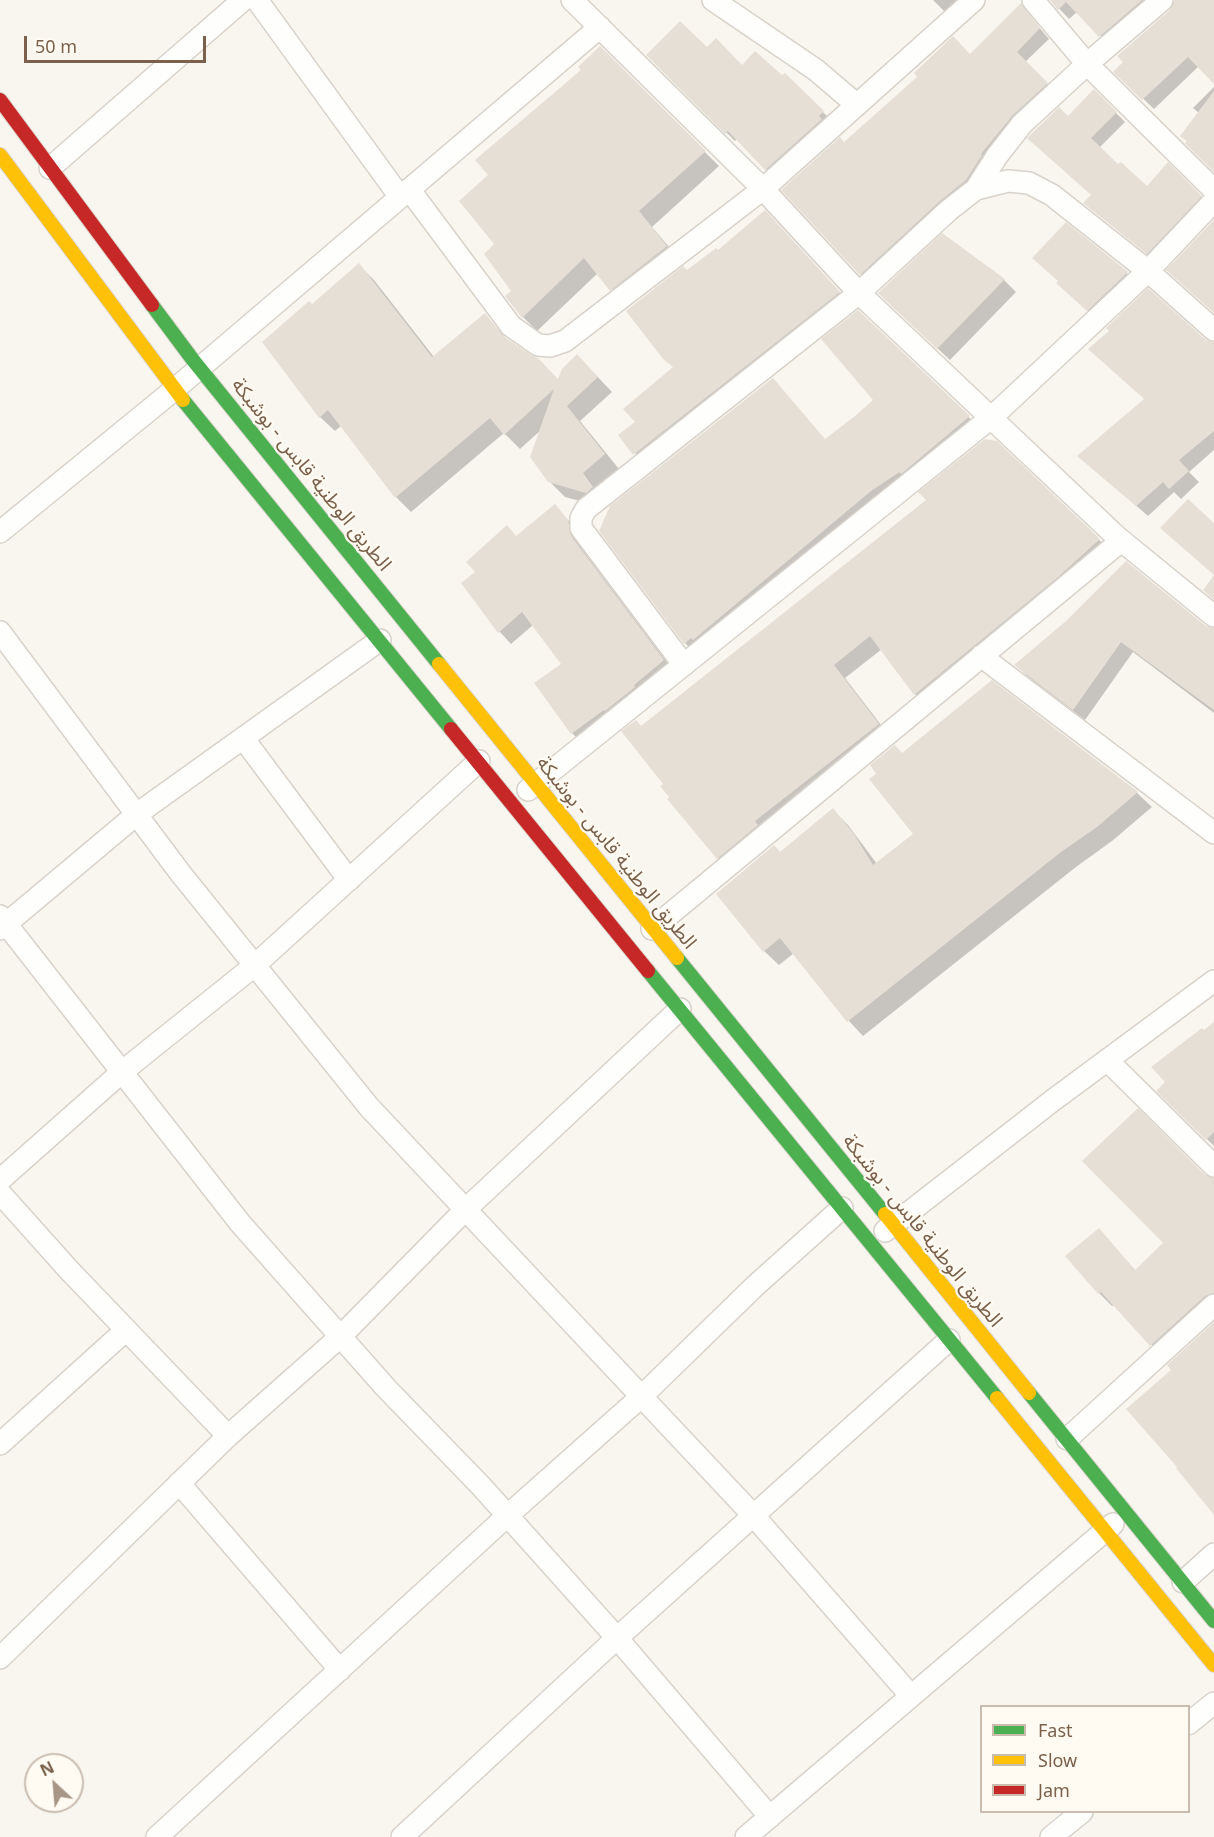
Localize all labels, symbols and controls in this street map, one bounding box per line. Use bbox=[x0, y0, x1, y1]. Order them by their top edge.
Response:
scale bar bbox=[27, 24, 208, 62]
text: 50 m bbox=[35, 34, 77, 58]
street label: الطريق الوطنية قابس - بوشبكة bbox=[226, 374, 396, 576]
street label: الطريق الوطنية قابس - بوشبكة bbox=[531, 752, 701, 954]
street label: الطريق الوطنية قابس - بوشبكة bbox=[837, 1130, 1007, 1332]
legend bbox=[980, 1705, 1190, 1813]
text: Fast bbox=[1038, 1718, 1073, 1742]
text: Slow bbox=[1038, 1748, 1077, 1772]
north arrow bbox=[24, 1753, 84, 1813]
text: N bbox=[36, 1756, 58, 1781]
text: Jam bbox=[1038, 1778, 1070, 1802]

